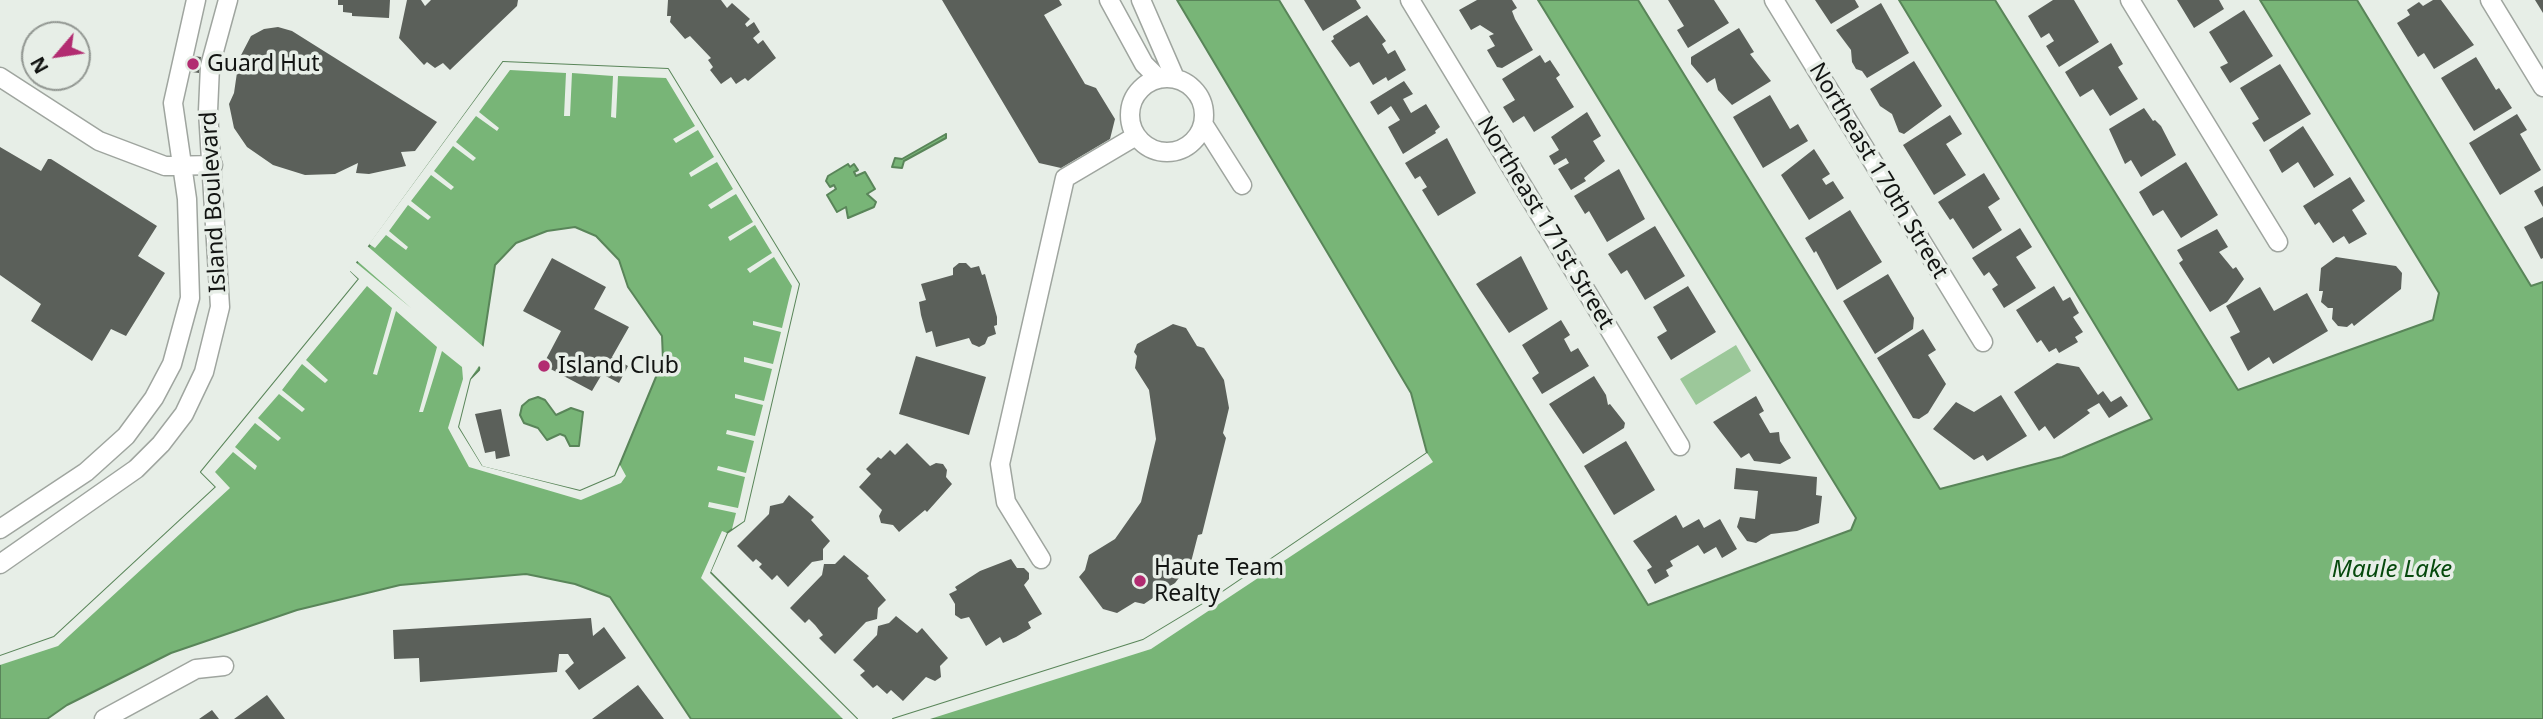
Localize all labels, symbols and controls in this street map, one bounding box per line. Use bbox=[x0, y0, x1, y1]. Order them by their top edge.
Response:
north arrow bbox=[21, 21, 91, 91]
place label: Guard Hut bbox=[207, 50, 320, 78]
text: N bbox=[24, 52, 55, 78]
marker: Guard Hut bbox=[185, 56, 201, 72]
street label: Northeast 170th Street bbox=[1803, 58, 1953, 284]
street label: Island Boulevard bbox=[195, 111, 233, 293]
street label: Northeast 171st Street bbox=[1470, 112, 1620, 334]
place label: Island Club bbox=[558, 352, 679, 380]
marker: Island Club bbox=[536, 358, 552, 374]
place label: Haute Team Realty bbox=[1154, 554, 1284, 608]
water label: Maule Lake bbox=[2332, 556, 2452, 584]
marker: Haute Team Realty bbox=[1132, 573, 1148, 589]

